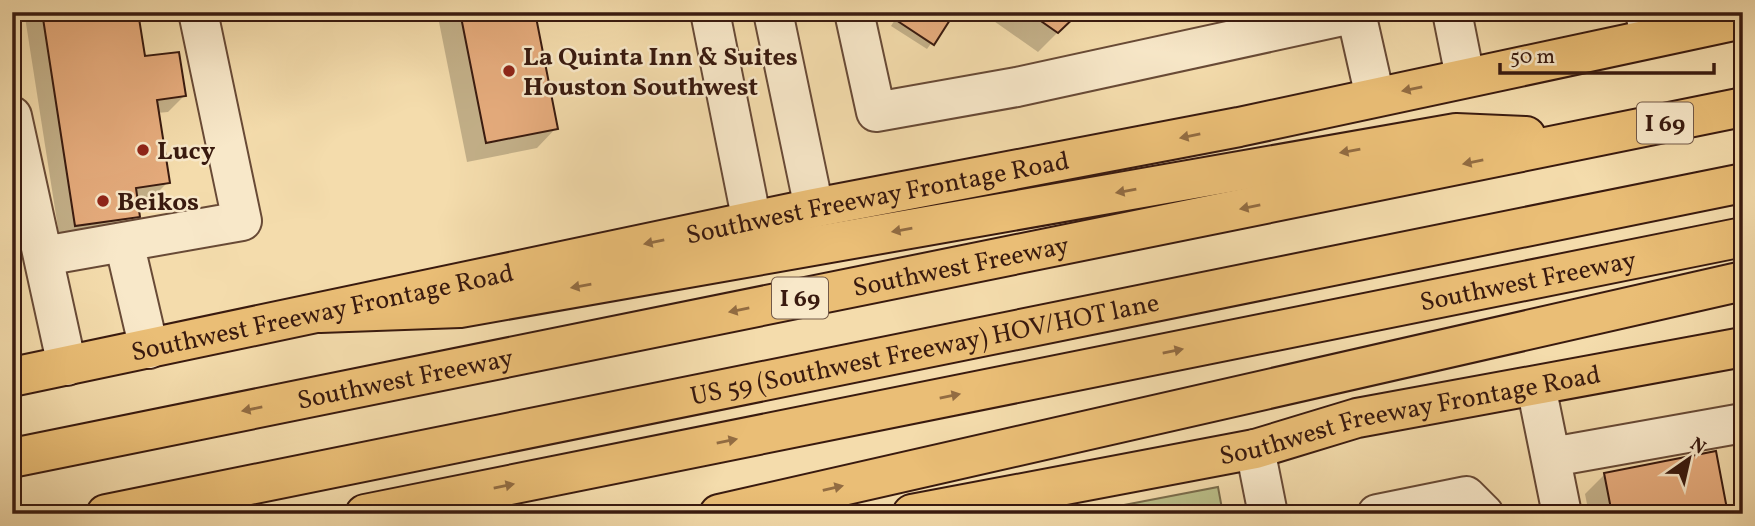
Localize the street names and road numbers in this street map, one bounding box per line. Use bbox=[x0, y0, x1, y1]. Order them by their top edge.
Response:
road number: I 69 bbox=[1637, 103, 1693, 144]
street label: Southwest Freeway Frontage Road bbox=[683, 144, 1072, 254]
street label: Southwest Freeway bbox=[850, 228, 1072, 307]
street label: Southwest Freeway bbox=[1417, 243, 1639, 322]
street label: Southwest Freeway Frontage Road bbox=[128, 256, 517, 371]
road number: I 69 bbox=[772, 278, 828, 318]
street label: US 59 (Southwest Freeway) HOV/HOT lane bbox=[687, 286, 1162, 415]
street label: Southwest Freeway bbox=[294, 341, 517, 420]
street label: Southwest Freeway Frontage Road bbox=[1217, 358, 1604, 475]

